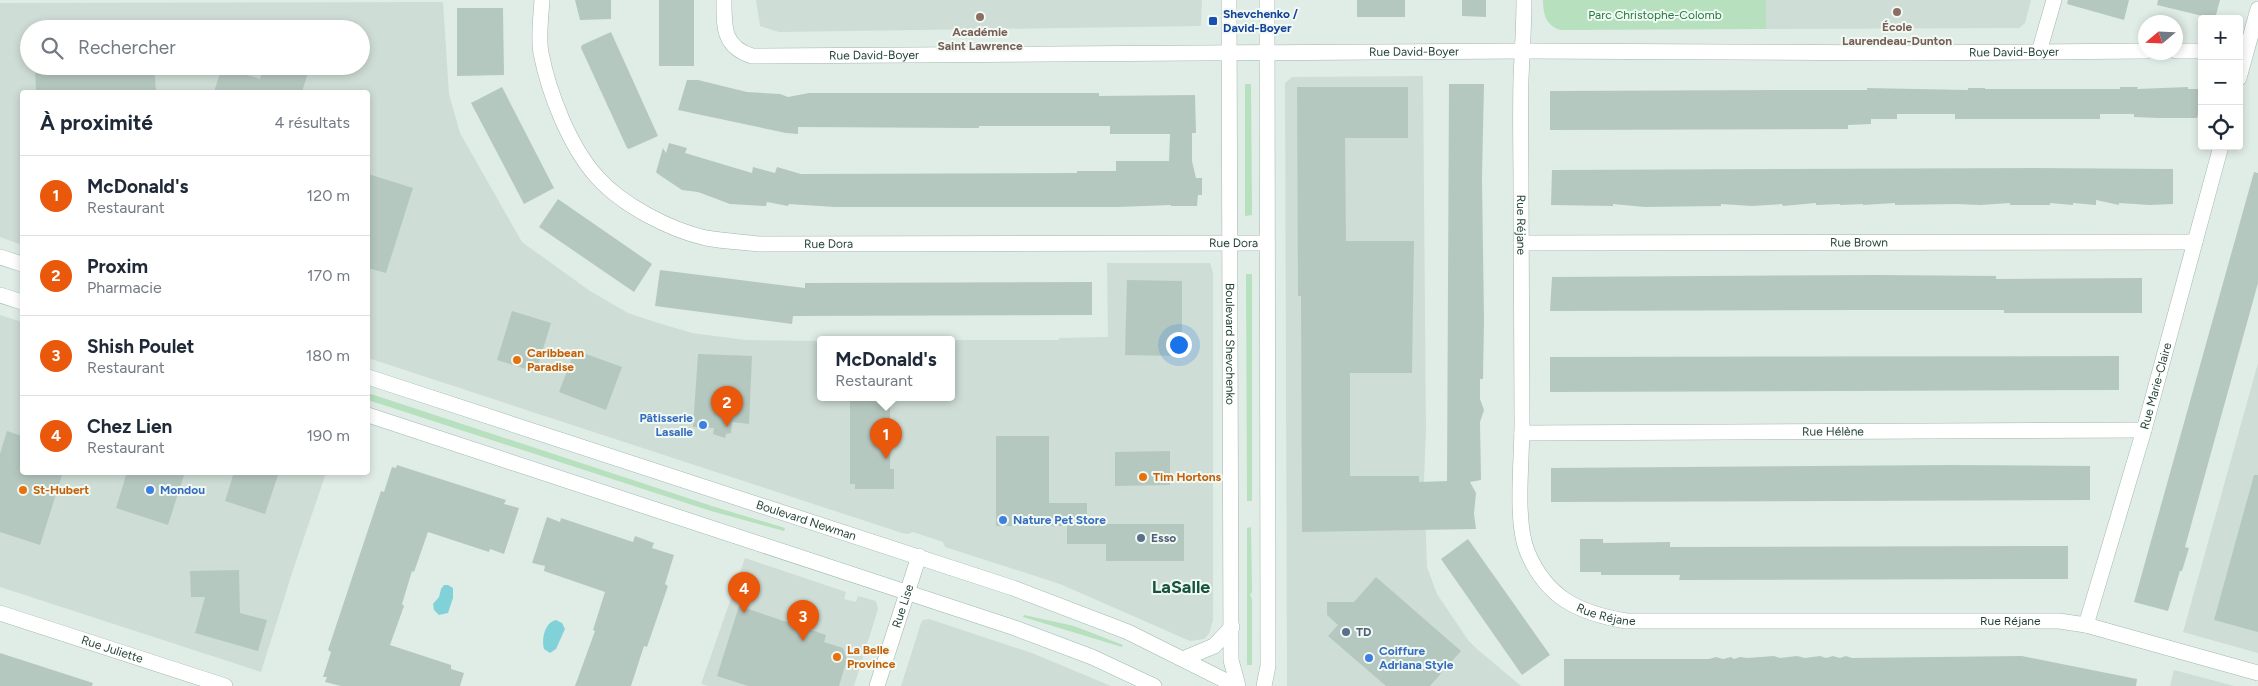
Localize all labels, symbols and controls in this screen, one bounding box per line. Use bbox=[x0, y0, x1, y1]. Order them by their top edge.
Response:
marker: École Laurendeau-Dunton bbox=[1891, 6, 1903, 18]
place label: Shevchenko / David-Boyer bbox=[1223, 7, 1298, 35]
park label: Parc Christophe-Colomb bbox=[1588, 8, 1722, 22]
marker: Académie Saint Lawrence bbox=[974, 11, 986, 23]
marker: Shevchenko / David-Boyer bbox=[1207, 15, 1219, 27]
north arrow bbox=[2138, 15, 2183, 60]
map controls bbox=[2198, 15, 2243, 150]
button: + bbox=[2198, 15, 2243, 60]
search box bbox=[20, 20, 370, 75]
place label: École Laurendeau-Dunton bbox=[1842, 20, 1952, 48]
place label: Académie Saint Lawrence bbox=[937, 25, 1023, 53]
icon: search bbox=[38, 34, 66, 62]
text: Rechercher bbox=[78, 36, 176, 59]
street label: Rue David-Boyer bbox=[1369, 44, 1459, 59]
street label: Rue David-Boyer bbox=[1969, 45, 2059, 59]
street label: Rue David-Boyer bbox=[829, 48, 919, 63]
button: − bbox=[2198, 60, 2243, 105]
button: locate bbox=[2198, 105, 2243, 150]
text: À proximité bbox=[40, 110, 153, 135]
text: 4 résultats bbox=[274, 113, 350, 132]
text: McDonald's bbox=[87, 175, 188, 198]
text: 1 bbox=[53, 186, 59, 205]
text: 120 m bbox=[307, 186, 350, 205]
street label: Rue Réjane bbox=[1514, 195, 1528, 256]
text: Restaurant bbox=[87, 198, 165, 217]
street label: Rue Brown bbox=[1830, 235, 1888, 250]
street label: Rue Dora bbox=[1209, 236, 1258, 250]
street label: Rue Dora bbox=[804, 237, 853, 251]
text: Proxim bbox=[87, 255, 148, 278]
text: 2 bbox=[51, 266, 61, 285]
text: 170 m bbox=[307, 266, 350, 285]
text: Pharmacie bbox=[87, 278, 162, 297]
street label: Boulevard Shevchenko bbox=[1223, 283, 1237, 405]
your location bbox=[1166, 332, 1192, 358]
text: Shish Poulet bbox=[87, 335, 194, 358]
popup bbox=[817, 336, 955, 401]
street label: Rue Marie-Claire bbox=[2137, 341, 2174, 431]
text: 3 bbox=[52, 346, 60, 365]
text: 180 m bbox=[306, 346, 350, 365]
place label: Caribbean Paradise bbox=[527, 346, 584, 374]
text: McDonald's bbox=[835, 348, 937, 371]
marker: Caribbean Paradise bbox=[511, 354, 523, 366]
text: Restaurant bbox=[87, 358, 165, 377]
text: Restaurant bbox=[835, 371, 913, 390]
pin: 2 bbox=[711, 386, 743, 427]
place label: Pâtisserie Lasalle bbox=[639, 411, 693, 439]
text: Chez Lien bbox=[87, 415, 172, 438]
pin: 1 bbox=[870, 418, 902, 459]
marker: Pâtisserie Lasalle bbox=[697, 419, 709, 431]
street label: Rue Hélène bbox=[1802, 424, 1864, 439]
text: 4 bbox=[51, 426, 61, 445]
text: 190 m bbox=[307, 426, 350, 445]
text: Restaurant bbox=[87, 438, 165, 457]
place label: Tim Hortons bbox=[1153, 470, 1221, 484]
marker: Tim Hortons bbox=[1137, 471, 1149, 483]
place label: St-Hubert bbox=[33, 483, 89, 497]
place label: Mondou bbox=[160, 483, 205, 497]
marker: St-Hubert bbox=[17, 484, 29, 496]
marker: Mondou bbox=[144, 484, 156, 496]
street label: Boulevard Newman bbox=[754, 497, 858, 543]
place label: Nature Pet Store bbox=[1013, 513, 1106, 527]
marker: Nature Pet Store bbox=[997, 514, 1009, 526]
place label: Esso bbox=[1151, 531, 1176, 545]
marker: Esso bbox=[1135, 532, 1147, 544]
pin: 4 bbox=[728, 572, 760, 613]
district label: LaSalle bbox=[1152, 576, 1210, 598]
street label: Rue Lise bbox=[889, 582, 917, 630]
pin: 3 bbox=[787, 600, 819, 641]
street label: Rue Réjane bbox=[1574, 601, 1636, 628]
street label: Rue Réjane bbox=[1980, 614, 2041, 628]
place label: TD bbox=[1356, 625, 1371, 639]
marker: TD bbox=[1340, 626, 1352, 638]
street label: Rue Juliette bbox=[80, 633, 145, 666]
place label: La Belle Province bbox=[847, 643, 896, 671]
place label: Coiffure Adriana Style bbox=[1379, 644, 1454, 672]
marker: La Belle Province bbox=[831, 651, 843, 663]
marker: Coiffure Adriana Style bbox=[1363, 652, 1375, 664]

